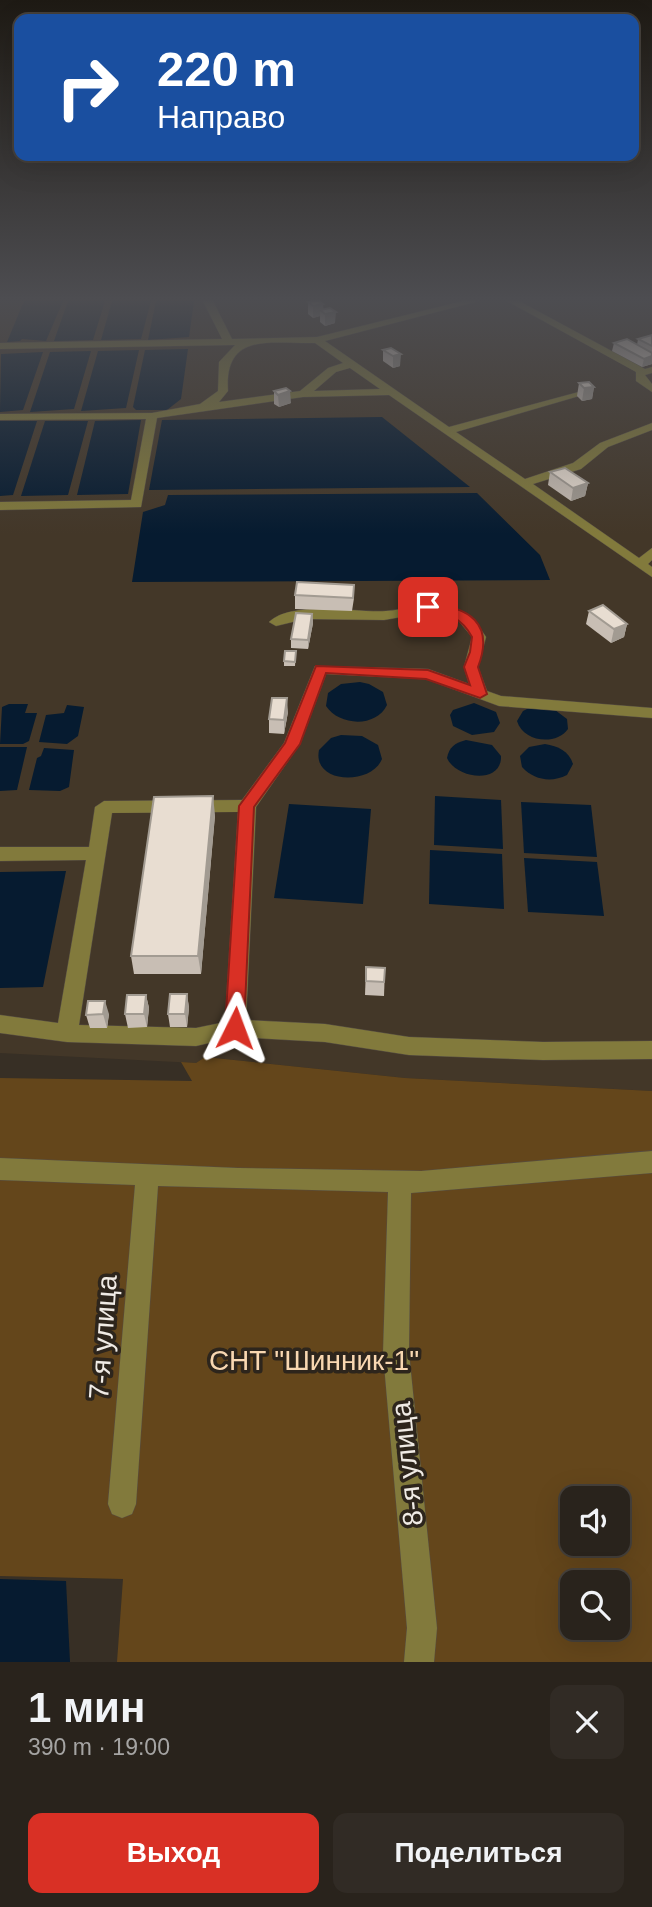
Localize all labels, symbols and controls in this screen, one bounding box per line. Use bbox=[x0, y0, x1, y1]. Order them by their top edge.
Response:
icon: right bbox=[42, 42, 133, 133]
text: 220 m bbox=[157, 42, 296, 96]
text: Направо bbox=[157, 99, 285, 135]
pin bbox=[398, 577, 458, 637]
icon: arrive bbox=[409, 588, 447, 626]
position arrow bbox=[198, 991, 272, 1065]
street label: 7-я улица bbox=[83, 1273, 123, 1400]
park label: СНТ "Шинник-1" bbox=[209, 1345, 419, 1376]
street label: 8-я улица bbox=[385, 1400, 429, 1528]
map controls bbox=[560, 1486, 630, 1640]
button: sound bbox=[560, 1486, 630, 1556]
button: search bbox=[560, 1570, 630, 1640]
text: 1 мин bbox=[28, 1684, 145, 1731]
button: close bbox=[550, 1685, 624, 1759]
text: 390 m · 19:00 bbox=[28, 1734, 170, 1760]
button: Выход bbox=[28, 1813, 319, 1893]
button: Поделиться bbox=[333, 1813, 624, 1893]

